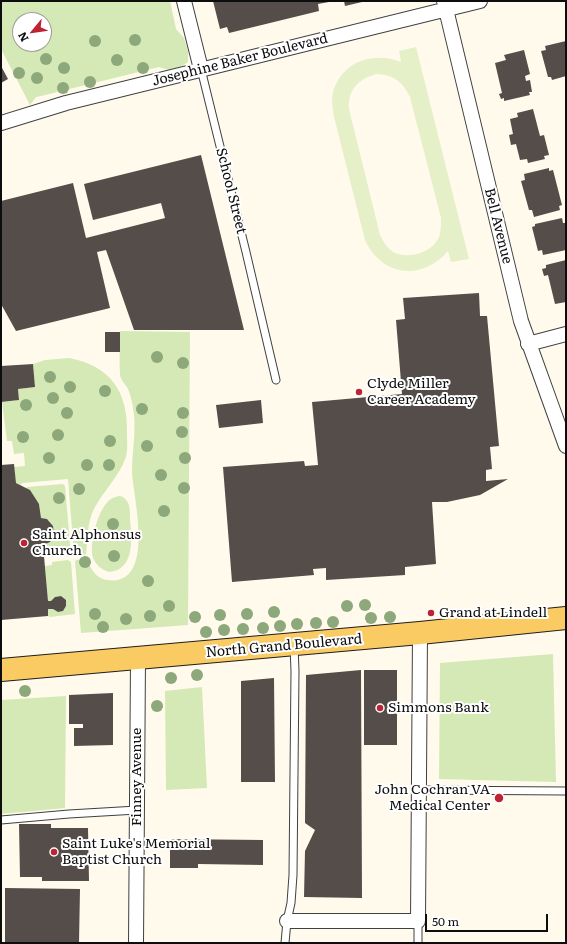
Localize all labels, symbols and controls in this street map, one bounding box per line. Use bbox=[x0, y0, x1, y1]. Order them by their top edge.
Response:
north arrow bbox=[12, 12, 52, 52]
text: N bbox=[13, 29, 32, 45]
street label: Josephine Baker Boulevard bbox=[150, 30, 330, 90]
street label: School Street bbox=[212, 146, 250, 236]
street label: Bell Avenue bbox=[480, 186, 516, 266]
place label: Clyde Miller Career Academy bbox=[367, 376, 475, 408]
marker: Clyde Miller Career Academy bbox=[354, 387, 364, 397]
place label: Saint Alphonsus Church bbox=[32, 527, 141, 560]
marker: Saint Alphonsus Church bbox=[19, 538, 29, 548]
place label: Grand at Lindell bbox=[439, 605, 547, 621]
marker: Grand at Lindell bbox=[426, 608, 436, 618]
street label: North Grand Boulevard bbox=[205, 631, 363, 661]
place label: Simmons Bank bbox=[388, 700, 489, 716]
marker: Simmons Bank bbox=[375, 703, 385, 713]
street label: Finney Avenue bbox=[129, 728, 145, 826]
place label: John Cochran VA Medical Center bbox=[375, 782, 490, 814]
marker: John Cochran VA Medical Center bbox=[493, 792, 505, 804]
place label: Saint Luke's Memorial Baptist Church bbox=[62, 836, 210, 868]
marker: Saint Luke's Memorial Baptist Church bbox=[49, 847, 59, 857]
scale bar bbox=[427, 906, 550, 932]
text: 50 m bbox=[432, 912, 459, 930]

